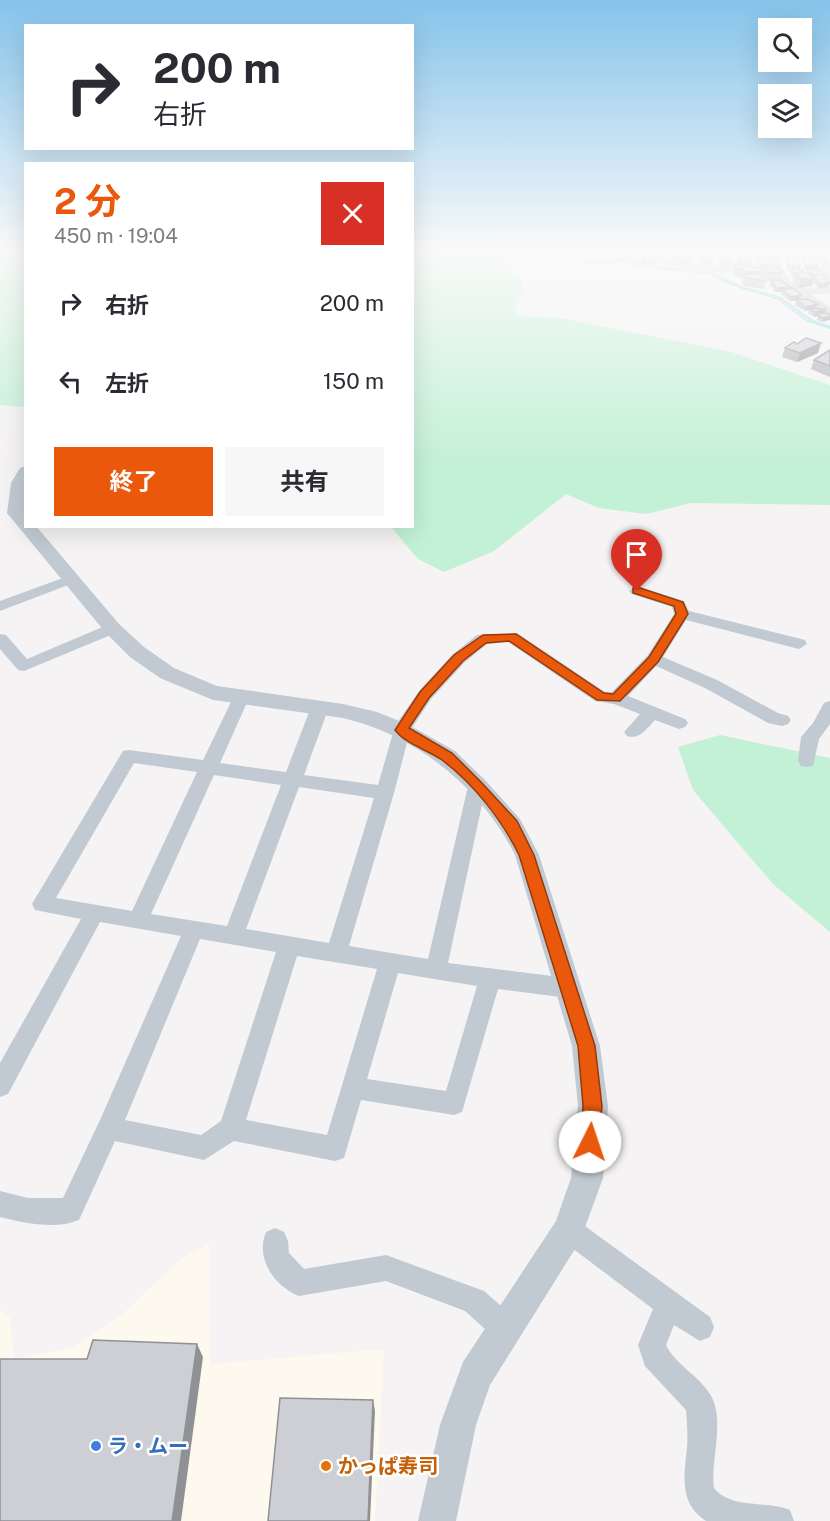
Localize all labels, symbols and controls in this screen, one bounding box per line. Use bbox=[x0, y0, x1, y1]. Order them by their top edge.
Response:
map controls bbox=[758, 18, 812, 138]
button: search bbox=[758, 18, 812, 72]
text: 200 m bbox=[153, 43, 281, 92]
icon: right bbox=[54, 48, 132, 126]
button: layers bbox=[758, 84, 812, 138]
text: 右折 bbox=[153, 98, 207, 130]
text: 2 分 bbox=[54, 180, 121, 222]
button: close bbox=[321, 182, 384, 245]
text: 450 m · 19:04 bbox=[54, 224, 178, 248]
icon: right bbox=[54, 287, 87, 320]
text: 200 m bbox=[320, 290, 384, 316]
text: 右折 bbox=[105, 292, 149, 318]
icon: left bbox=[54, 365, 87, 398]
text: 150 m bbox=[323, 368, 384, 394]
text: 左折 bbox=[105, 370, 149, 396]
button: 終了 bbox=[54, 447, 213, 516]
button: 共有 bbox=[225, 447, 384, 516]
pin bbox=[611, 529, 662, 591]
icon: arrive bbox=[620, 538, 653, 571]
position arrow bbox=[558, 1110, 622, 1174]
place label: ラ・ムー bbox=[108, 1434, 188, 1458]
marker: ラ・ムー bbox=[89, 1439, 103, 1453]
place label: かっぱ寿司 bbox=[338, 1454, 438, 1478]
marker: かっぱ寿司 bbox=[319, 1459, 333, 1473]

